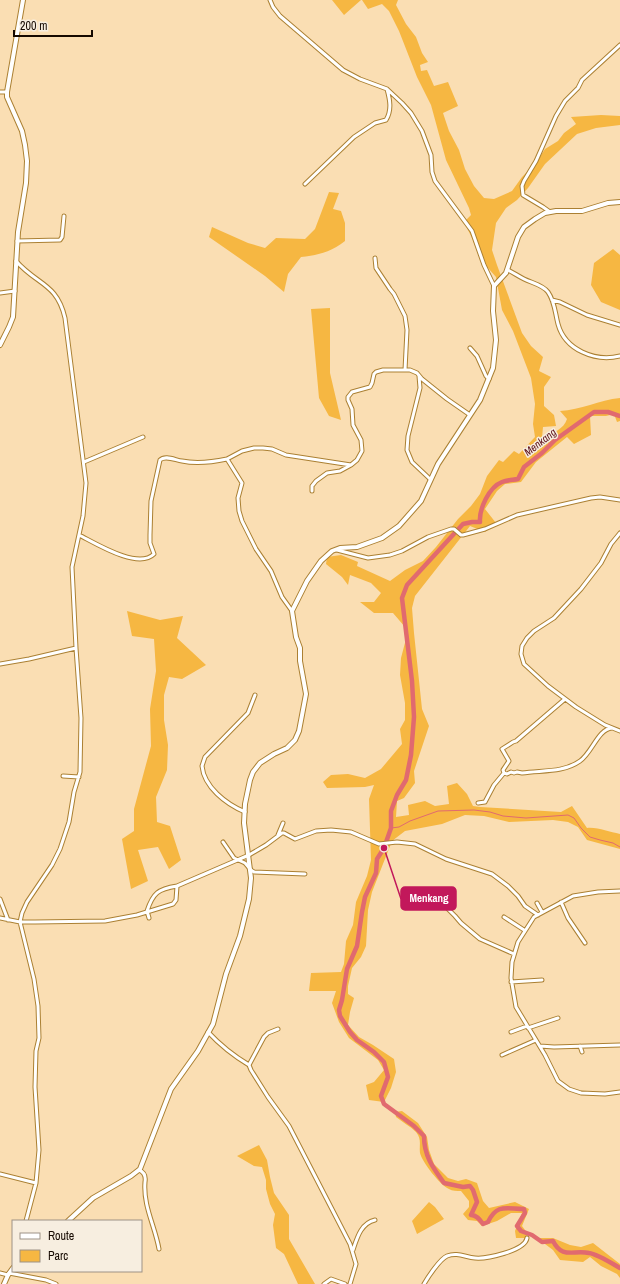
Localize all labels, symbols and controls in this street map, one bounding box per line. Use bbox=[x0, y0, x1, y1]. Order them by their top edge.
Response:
scale bar bbox=[14, 12, 92, 38]
text: 200 m bbox=[20, 18, 47, 34]
water label: Menkang bbox=[521, 425, 559, 459]
callout: Menkang bbox=[401, 887, 456, 910]
text: Menkang bbox=[409, 891, 449, 905]
legend bbox=[12, 1220, 142, 1272]
text: Route bbox=[48, 1228, 74, 1244]
text: Parc bbox=[48, 1248, 68, 1264]

